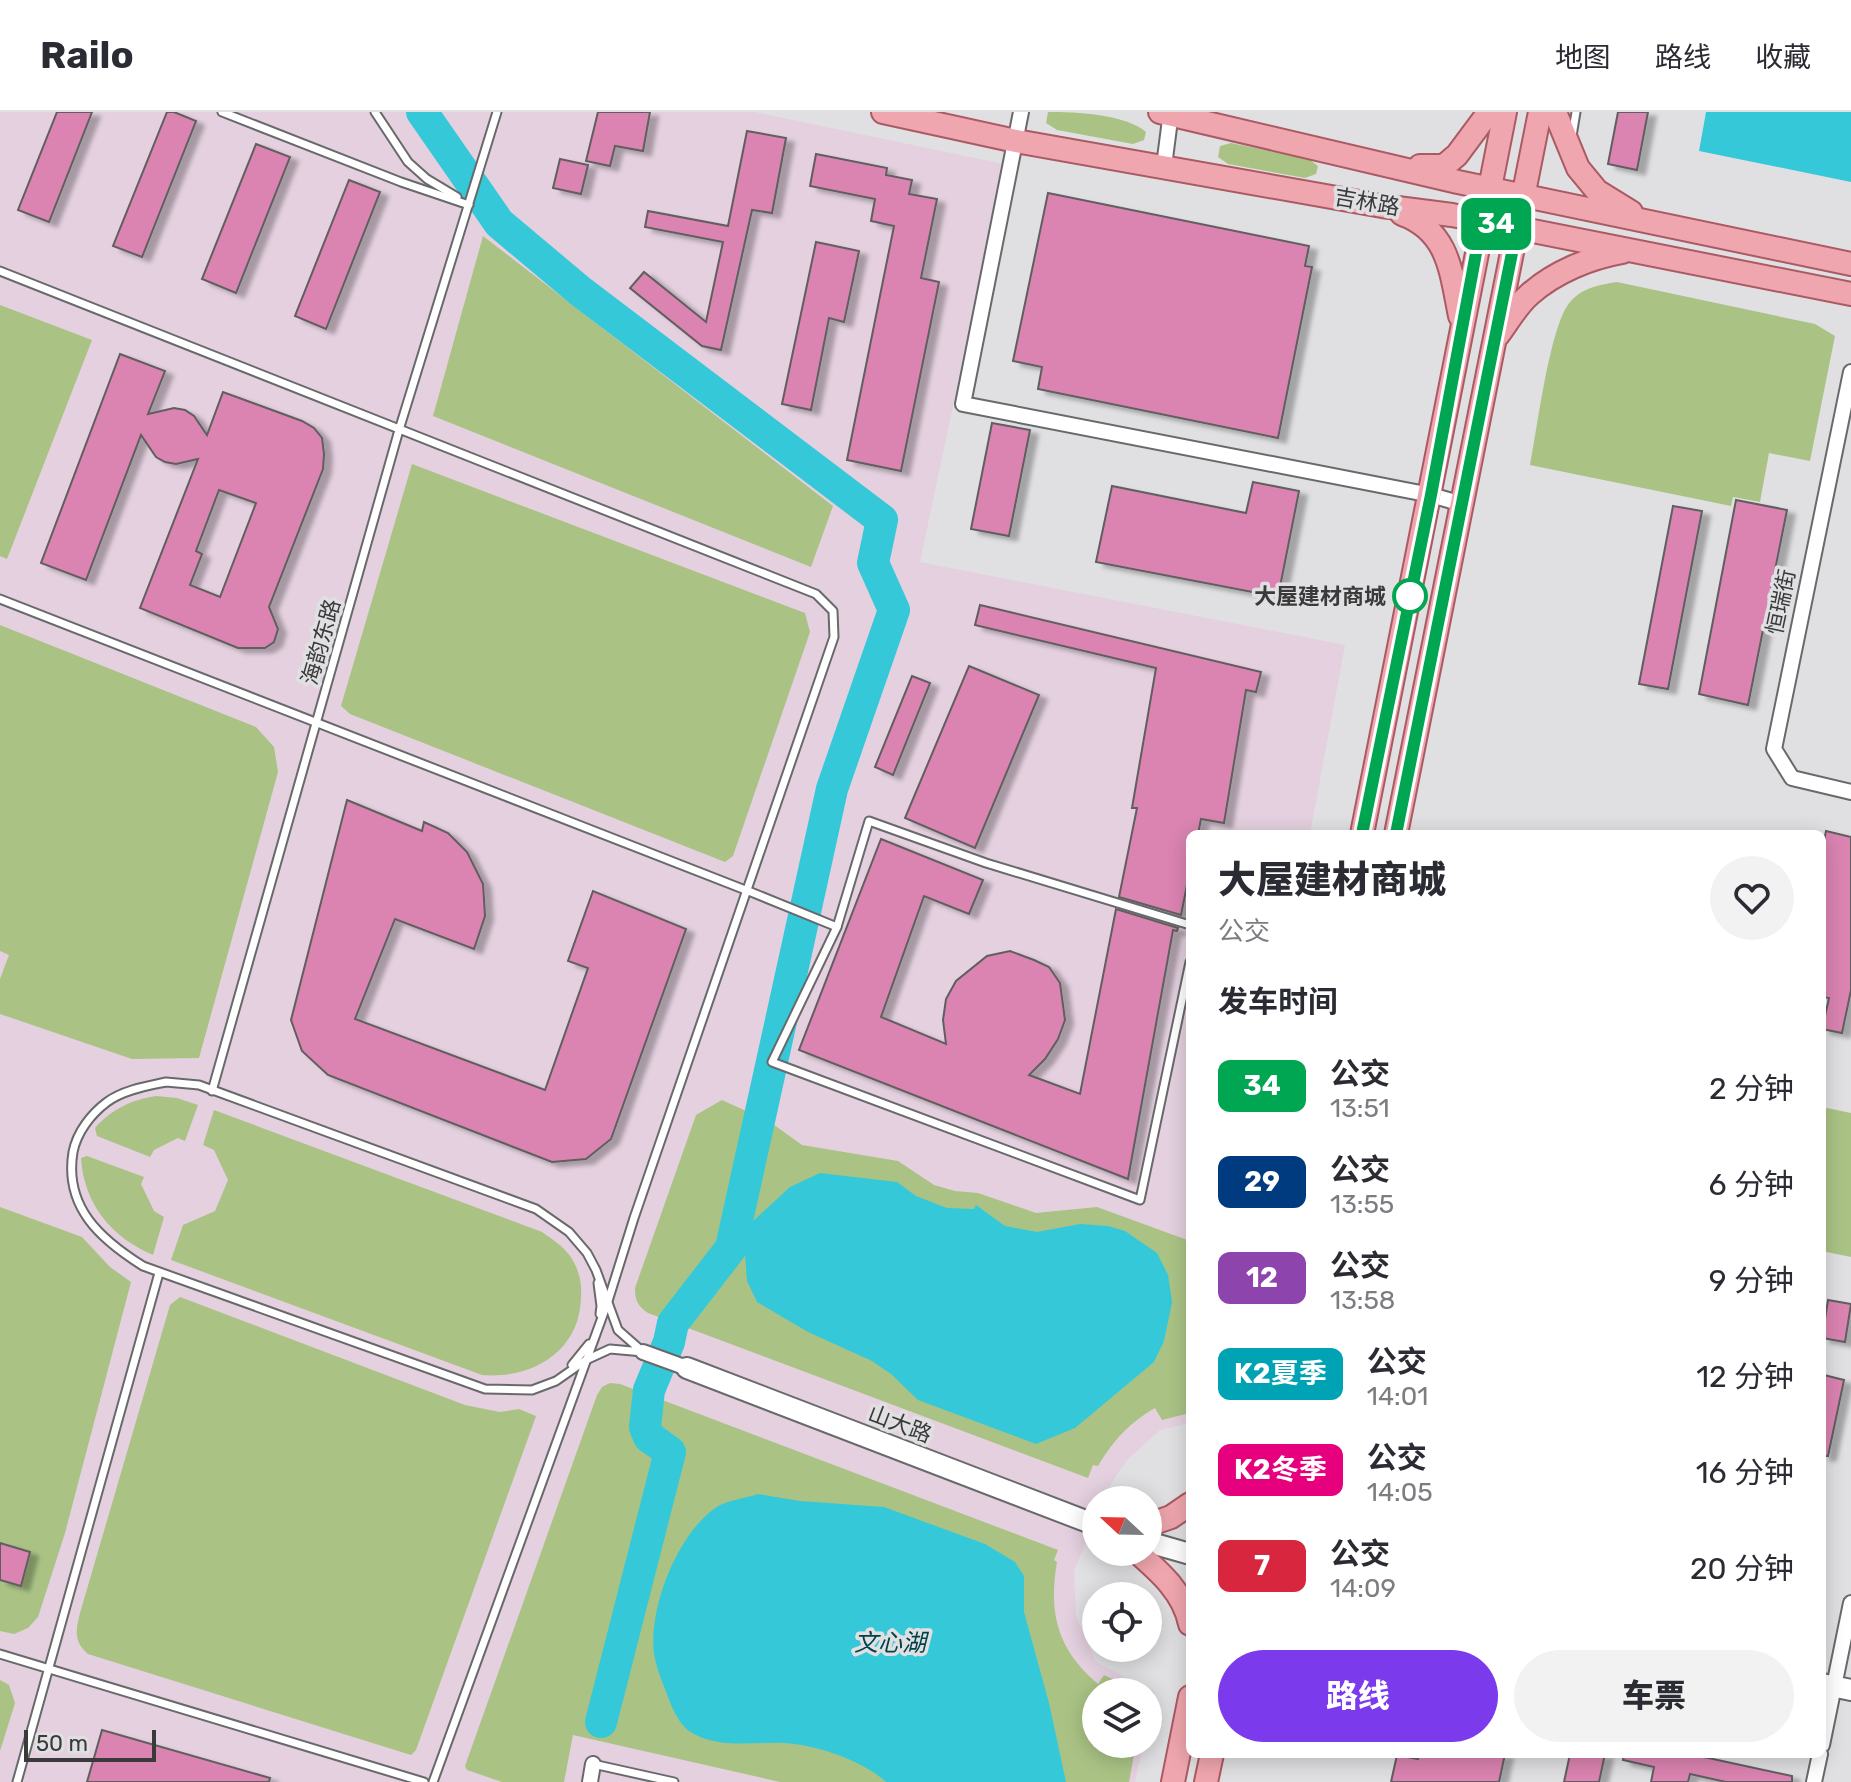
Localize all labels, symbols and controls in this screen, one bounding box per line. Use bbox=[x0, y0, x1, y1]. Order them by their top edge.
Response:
text: Railo bbox=[40, 32, 134, 78]
text: 地图 bbox=[1555, 41, 1611, 74]
text: 路线 bbox=[1655, 41, 1711, 74]
text: 收藏 bbox=[1755, 41, 1811, 74]
street label: 吉林路 bbox=[1332, 183, 1402, 221]
line badge: 34 bbox=[1460, 198, 1532, 250]
text: 34 bbox=[1477, 207, 1515, 240]
street label: 恒瑞街 bbox=[1761, 567, 1801, 637]
marker: 大屋建材商城 bbox=[1393, 579, 1427, 613]
place label: 大屋建材商城 bbox=[1254, 583, 1386, 610]
street label: 海韵东路 bbox=[296, 596, 346, 688]
button: heart bbox=[1710, 856, 1794, 940]
text: 大屋建材商城 bbox=[1218, 857, 1446, 903]
text: 公交 bbox=[1218, 916, 1270, 947]
text: 发车时间 bbox=[1218, 984, 1338, 1020]
text: 公交 bbox=[1330, 1056, 1390, 1092]
text: 34 bbox=[1243, 1069, 1281, 1102]
text: 2 分钟 bbox=[1709, 1071, 1794, 1107]
text: 13:51 bbox=[1330, 1093, 1390, 1124]
text: 公交 bbox=[1330, 1152, 1390, 1188]
text: 29 bbox=[1244, 1165, 1280, 1198]
text: 6 分钟 bbox=[1709, 1167, 1794, 1203]
text: 13:55 bbox=[1330, 1189, 1394, 1220]
text: 公交 bbox=[1330, 1248, 1390, 1284]
text: 12 bbox=[1246, 1261, 1278, 1294]
text: 9 分钟 bbox=[1709, 1263, 1794, 1299]
text: 13:58 bbox=[1330, 1285, 1395, 1316]
text: 公交 bbox=[1367, 1344, 1427, 1380]
text: K2夏季 bbox=[1234, 1357, 1327, 1390]
text: 12 分钟 bbox=[1696, 1359, 1794, 1395]
text: 14:01 bbox=[1367, 1381, 1428, 1412]
street label: 山大路 bbox=[864, 1400, 936, 1448]
text: 公交 bbox=[1367, 1440, 1427, 1476]
text: K2冬季 bbox=[1234, 1453, 1327, 1486]
text: 16 分钟 bbox=[1696, 1455, 1794, 1491]
text: 14:05 bbox=[1367, 1477, 1433, 1508]
north arrow bbox=[1082, 1486, 1162, 1566]
map controls bbox=[1082, 1486, 1162, 1758]
text: 公交 bbox=[1330, 1536, 1390, 1572]
text: 7 bbox=[1254, 1549, 1270, 1582]
text: 20 分钟 bbox=[1690, 1551, 1794, 1587]
text: 14:09 bbox=[1330, 1573, 1396, 1604]
button: locate bbox=[1082, 1582, 1162, 1662]
water label: 文心湖 bbox=[854, 1629, 930, 1657]
button: 路线 bbox=[1218, 1650, 1498, 1742]
button: 车票 bbox=[1514, 1650, 1794, 1742]
button: layers bbox=[1082, 1678, 1162, 1758]
scale bar bbox=[24, 1726, 156, 1762]
text: 50 m bbox=[36, 1730, 88, 1757]

